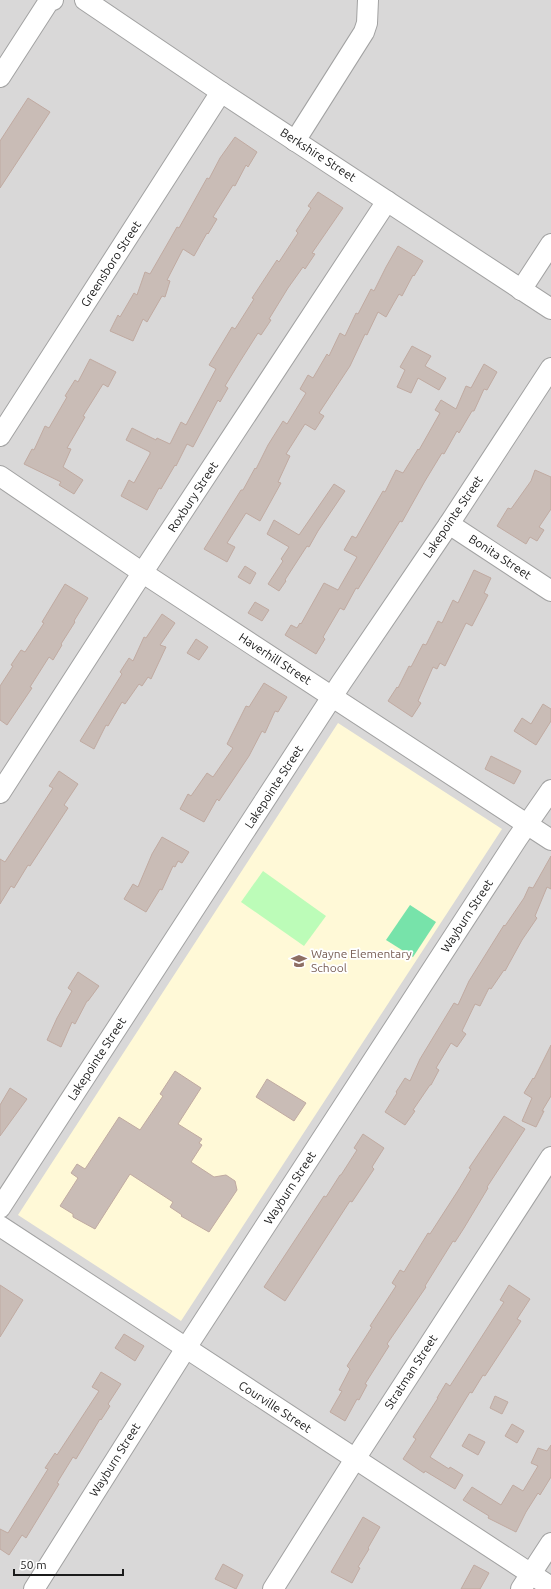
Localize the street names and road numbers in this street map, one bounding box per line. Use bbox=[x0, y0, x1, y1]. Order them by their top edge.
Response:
street label: Berkshire Street bbox=[278, 125, 359, 184]
street label: Greensboro Street bbox=[78, 218, 143, 309]
street label: Roxbury Street bbox=[165, 459, 220, 534]
street label: Lakepointe Street bbox=[420, 473, 485, 560]
street label: Bonita Street bbox=[467, 532, 534, 582]
street label: Haverhill Street bbox=[237, 630, 314, 687]
street label: Lakepointe Street bbox=[242, 743, 305, 831]
street label: Wayburn Street bbox=[438, 877, 495, 955]
street label: Lakepointe Street bbox=[65, 1015, 128, 1103]
street label: Wayburn Street bbox=[261, 1149, 318, 1227]
street label: Stratman Street bbox=[382, 1332, 440, 1411]
street label: Courville Street bbox=[237, 1378, 314, 1435]
street label: Wayburn Street bbox=[87, 1420, 143, 1499]

